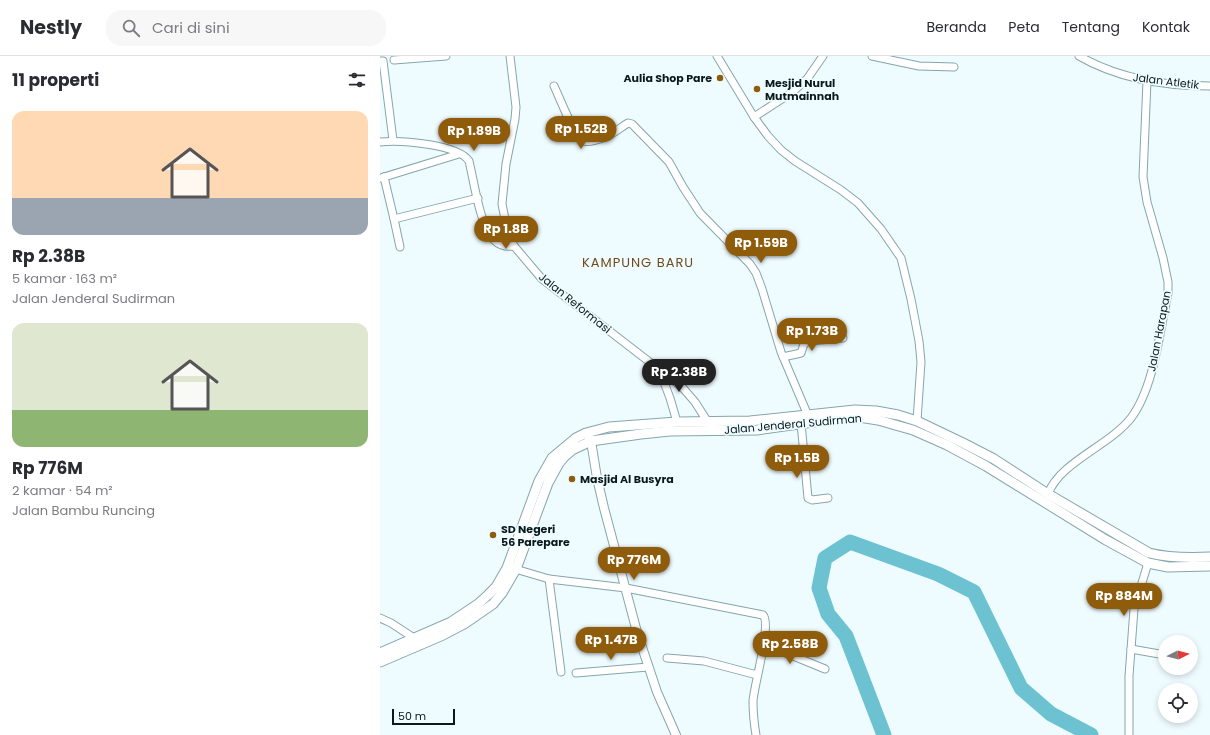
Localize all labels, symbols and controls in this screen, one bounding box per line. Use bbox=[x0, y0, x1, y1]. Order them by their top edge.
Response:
search box bbox=[106, 10, 386, 46]
text: Nestly bbox=[20, 14, 82, 41]
icon: search bbox=[120, 17, 142, 39]
text: Cari di sini bbox=[152, 17, 230, 38]
text: Beranda bbox=[927, 17, 986, 37]
text: Peta bbox=[1008, 17, 1040, 37]
text: Tentang bbox=[1062, 17, 1120, 37]
text: Kontak bbox=[1142, 17, 1190, 37]
text: 11 properti bbox=[12, 68, 99, 92]
icon: filters bbox=[346, 69, 368, 91]
street label: Jalan Atletik bbox=[1132, 69, 1200, 93]
place label: Aulia Shop Pare bbox=[623, 70, 712, 86]
marker: Aulia Shop Pare bbox=[715, 73, 725, 83]
place label: Mesjid Nurul Mutmainnah bbox=[765, 75, 839, 104]
marker: Mesjid Nurul Mutmainnah bbox=[752, 84, 762, 94]
pin: Rp 1.52B bbox=[540, 116, 622, 150]
pin: Rp 1.89B bbox=[433, 118, 515, 152]
text: Rp 1.52B bbox=[554, 119, 608, 138]
text: Rp 1.89B bbox=[447, 121, 501, 140]
icon: home bbox=[154, 137, 226, 209]
pin: Rp 1.8B bbox=[469, 216, 543, 250]
text: Rp 1.8B bbox=[483, 219, 529, 238]
pin: Rp 1.59B bbox=[720, 230, 802, 264]
text: Rp 1.59B bbox=[734, 233, 788, 252]
text: Rp 2.38B bbox=[12, 244, 85, 268]
district label: KAMPUNG BARU bbox=[582, 253, 694, 272]
text: 5 kamar · 163 m² bbox=[12, 269, 117, 288]
street label: Jalan Reformasi bbox=[535, 269, 615, 337]
text: Jalan Jenderal Sudirman bbox=[12, 289, 175, 308]
street label: Jalan Harapan bbox=[1143, 289, 1175, 373]
pin: Rp 1.73B bbox=[771, 318, 853, 352]
text: Rp 1.73B bbox=[786, 321, 838, 340]
icon: home bbox=[154, 349, 226, 421]
pin: Rp 2.38B bbox=[638, 359, 720, 393]
text: Rp 2.38B bbox=[651, 362, 707, 381]
street label: Jalan Jenderal Sudirman bbox=[724, 410, 862, 438]
pin: Rp 1.5B bbox=[760, 445, 834, 479]
text: Rp 1.5B bbox=[774, 448, 820, 467]
text: Rp 776M bbox=[12, 456, 83, 480]
place label: Masjid Al Busyra bbox=[580, 471, 674, 487]
marker: Masjid Al Busyra bbox=[567, 474, 577, 484]
text: 2 kamar · 54 m² bbox=[12, 481, 113, 500]
text: Jalan Bambu Runcing bbox=[12, 501, 155, 520]
place label: SD Negeri 56 Parepare bbox=[501, 521, 570, 550]
marker: SD Negeri 56 Parepare bbox=[488, 530, 498, 540]
pin: Rp 776M bbox=[597, 547, 671, 581]
text: Rp 776M bbox=[607, 550, 661, 569]
pin: Rp 884M bbox=[1087, 583, 1161, 617]
text: Rp 884M bbox=[1095, 586, 1153, 605]
pin: Rp 1.47B bbox=[570, 627, 652, 661]
text: Rp 1.47B bbox=[585, 630, 637, 649]
pin: Rp 2.58B bbox=[749, 631, 831, 665]
text: Rp 2.58B bbox=[762, 634, 818, 653]
north arrow bbox=[1158, 635, 1198, 675]
map controls bbox=[1158, 635, 1198, 723]
button: locate bbox=[1158, 683, 1198, 723]
scale bar bbox=[392, 707, 455, 726]
text: 50 m bbox=[398, 708, 426, 724]

